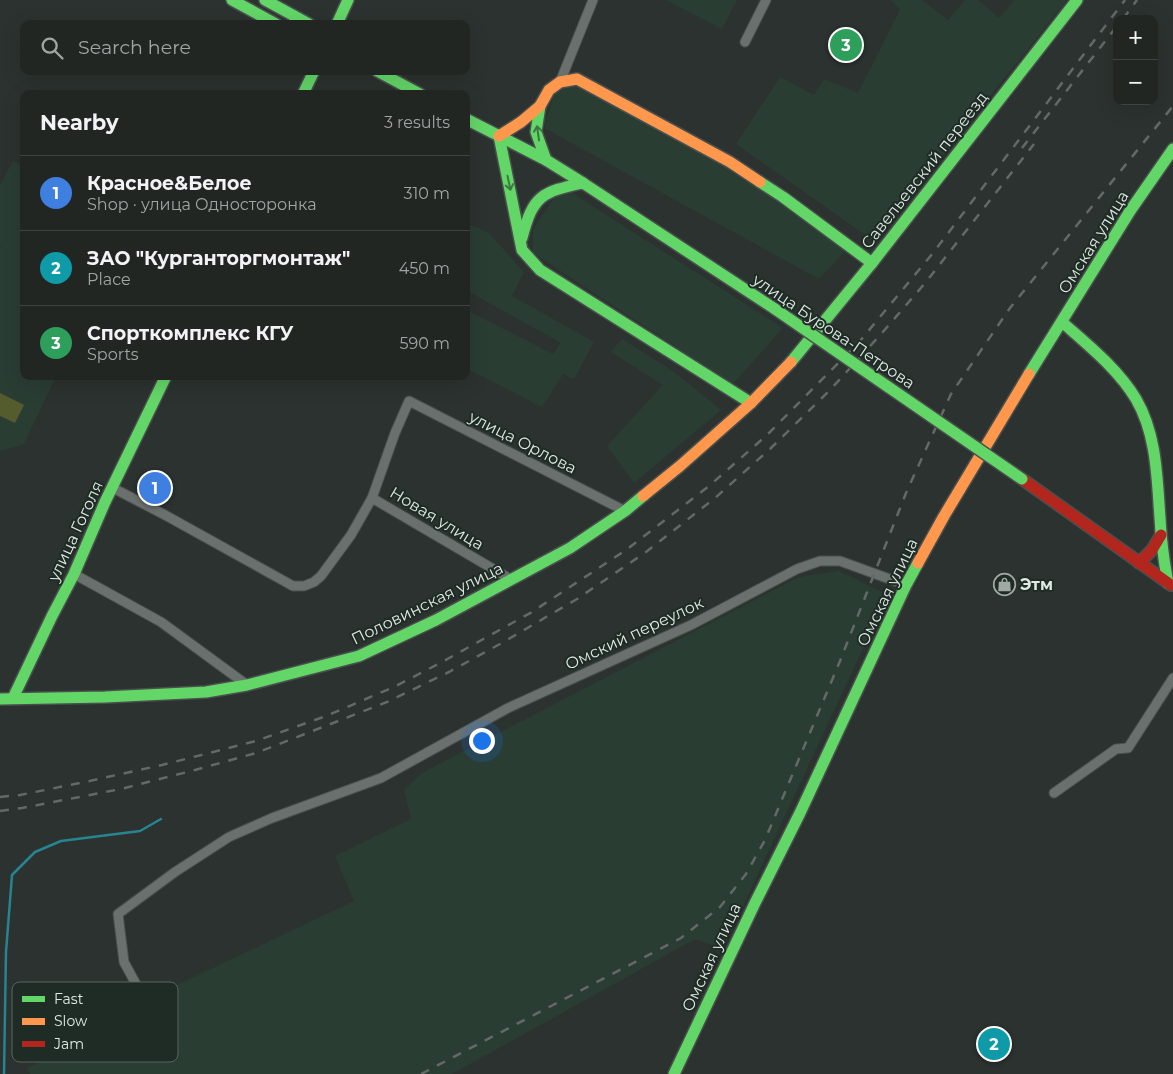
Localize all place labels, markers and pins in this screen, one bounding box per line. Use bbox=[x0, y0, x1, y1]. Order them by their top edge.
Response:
pin: 3 bbox=[830, 26, 862, 64]
pin: 1 bbox=[139, 469, 171, 507]
shop icon: Этм bbox=[992, 572, 1016, 596]
place label: Этм bbox=[1020, 575, 1053, 594]
pin: 2 bbox=[978, 1025, 1010, 1063]

